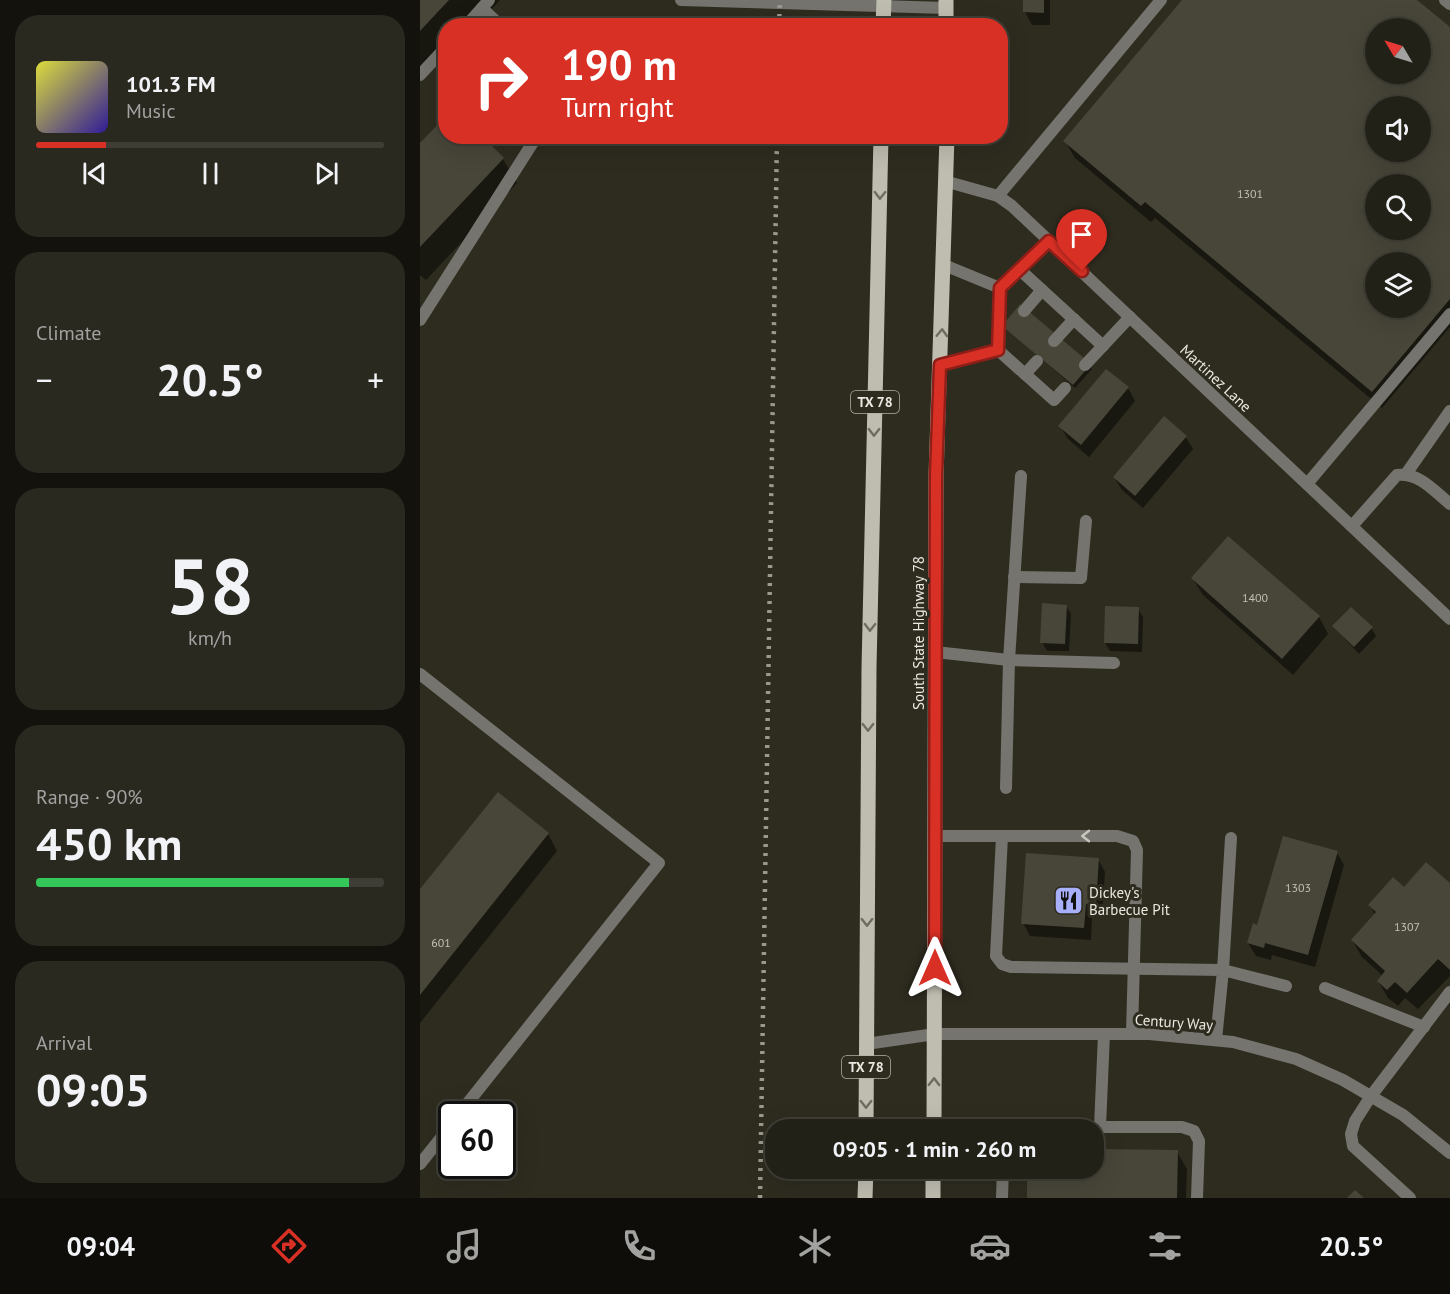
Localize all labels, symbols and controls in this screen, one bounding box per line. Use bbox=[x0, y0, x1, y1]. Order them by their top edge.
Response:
north arrow bbox=[1365, 18, 1431, 84]
map controls bbox=[1365, 18, 1431, 318]
text: 190 m bbox=[561, 37, 677, 92]
icon: right bbox=[462, 42, 540, 120]
text: 101.3 FM bbox=[126, 70, 216, 98]
text: Turn right bbox=[561, 90, 674, 124]
button: sound bbox=[1365, 96, 1431, 162]
text: Music bbox=[126, 98, 175, 124]
icon: previous bbox=[78, 157, 111, 190]
icon: pause bbox=[194, 157, 227, 190]
icon: next bbox=[310, 157, 343, 190]
button: search bbox=[1365, 174, 1431, 240]
house number: 1301 bbox=[1237, 186, 1263, 201]
one-way arrow bbox=[874, 190, 886, 199]
pin bbox=[1056, 209, 1107, 271]
icon: arrive bbox=[1065, 218, 1098, 251]
button: layers bbox=[1365, 252, 1431, 318]
text: Climate bbox=[36, 320, 102, 346]
one-way arrow bbox=[935, 329, 948, 338]
street label: Martinez Lane bbox=[1176, 340, 1256, 416]
text: 20.5° bbox=[156, 350, 264, 408]
text: − bbox=[36, 358, 53, 401]
text: + bbox=[367, 358, 384, 401]
road number: TX 78 bbox=[851, 391, 899, 413]
one-way arrow bbox=[868, 427, 881, 436]
text: 58 bbox=[166, 535, 254, 636]
street label: South State Highway 78 bbox=[909, 556, 928, 710]
house number: 1400 bbox=[1242, 590, 1269, 605]
one-way arrow bbox=[863, 622, 876, 631]
text: km/h bbox=[188, 625, 232, 651]
one-way arrow bbox=[862, 722, 874, 731]
text: Range · 90% bbox=[36, 784, 143, 810]
text: 450 km bbox=[36, 814, 182, 872]
one-way arrow bbox=[1081, 830, 1090, 842]
house number: 1303 bbox=[1285, 880, 1311, 895]
place label: Dickey's Barbecue Pit bbox=[1089, 883, 1170, 919]
restaurant icon: Dickey's Barbecue Pit bbox=[1052, 885, 1084, 917]
one-way arrow bbox=[861, 917, 873, 926]
house number: 1307 bbox=[1394, 919, 1420, 934]
house number: 601 bbox=[431, 935, 451, 950]
position arrow bbox=[903, 936, 967, 1000]
street label: Century Way bbox=[1134, 1010, 1214, 1034]
text: Arrival bbox=[36, 1030, 92, 1056]
road number: TX 78 bbox=[842, 1056, 890, 1078]
text: 09:05 bbox=[36, 1060, 150, 1118]
one-way arrow bbox=[928, 1077, 940, 1086]
one-way arrow bbox=[860, 1100, 872, 1109]
speed limit sign: 60 bbox=[438, 1101, 516, 1179]
text: 09:05 · 1 min · 260 m bbox=[833, 1135, 1036, 1163]
icon: directions bbox=[268, 1225, 310, 1267]
icon: music bbox=[443, 1225, 485, 1267]
icon: phone bbox=[618, 1225, 660, 1267]
icon: climate bbox=[794, 1225, 836, 1267]
icon: car bbox=[969, 1225, 1011, 1267]
icon: filters bbox=[1144, 1225, 1186, 1267]
text: 09:04 bbox=[67, 1229, 135, 1263]
text: 20.5° bbox=[1319, 1229, 1383, 1263]

